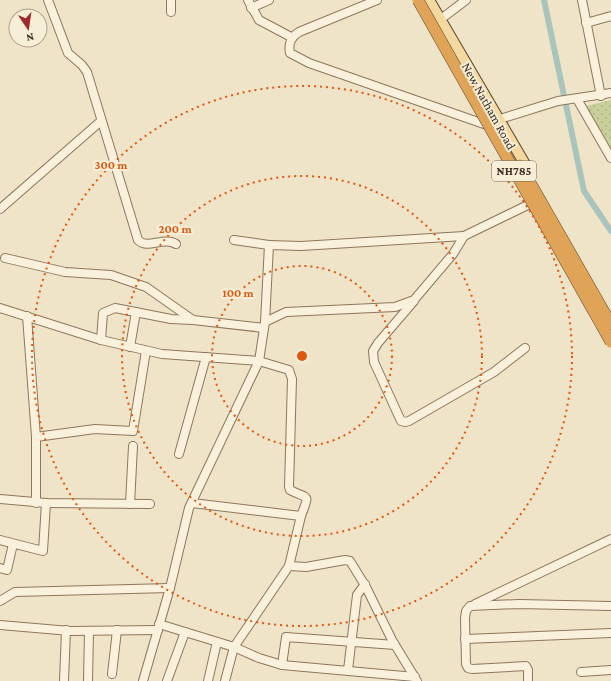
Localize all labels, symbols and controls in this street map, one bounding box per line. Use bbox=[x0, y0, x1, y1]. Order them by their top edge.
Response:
north arrow bbox=[8, 8, 48, 48]
text: N bbox=[25, 31, 35, 45]
street label: New Natham Road bbox=[459, 60, 519, 152]
text: 300 m bbox=[95, 158, 128, 172]
road number: NH785 bbox=[492, 161, 536, 181]
text: 200 m bbox=[158, 222, 192, 236]
text: 100 m bbox=[222, 286, 255, 300]
centre of rings bbox=[295, 349, 309, 363]

